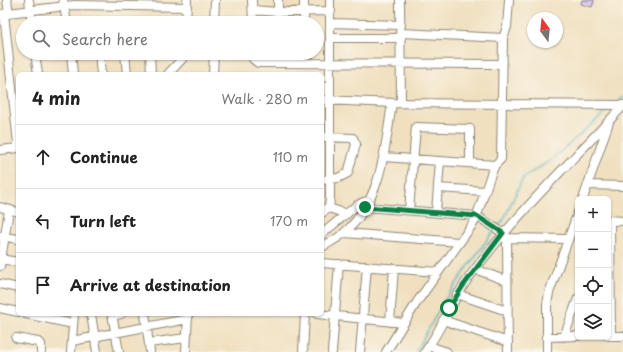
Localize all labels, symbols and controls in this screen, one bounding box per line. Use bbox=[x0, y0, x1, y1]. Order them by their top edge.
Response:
north arrow bbox=[527, 12, 563, 48]
search box bbox=[16, 16, 324, 60]
icon: search bbox=[30, 27, 52, 49]
text: Search here bbox=[62, 27, 148, 50]
text: 4 min bbox=[32, 85, 80, 111]
text: Walk · 280 m bbox=[221, 89, 308, 108]
text: Continue bbox=[70, 145, 138, 168]
icon: ahead bbox=[32, 146, 54, 168]
text: 110 m bbox=[273, 147, 308, 166]
map controls bbox=[575, 196, 611, 340]
button: + bbox=[575, 196, 611, 232]
route end bbox=[356, 198, 374, 216]
text: Turn left bbox=[70, 209, 136, 232]
icon: left bbox=[32, 210, 54, 232]
text: 170 m bbox=[270, 211, 308, 230]
button: − bbox=[575, 232, 611, 268]
button: locate bbox=[575, 268, 611, 304]
text: Arrive at destination bbox=[70, 273, 231, 296]
icon: arrive bbox=[32, 274, 54, 296]
route start bbox=[440, 299, 458, 317]
button: layers bbox=[575, 304, 611, 340]

